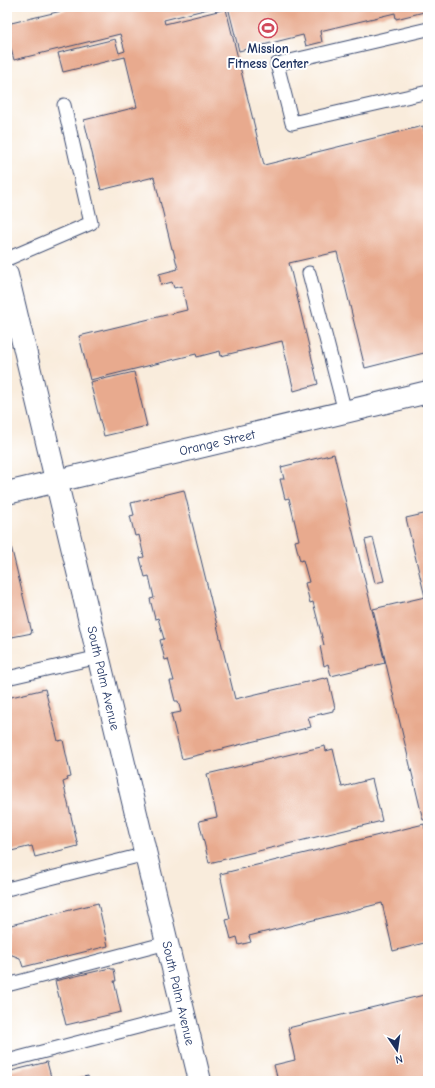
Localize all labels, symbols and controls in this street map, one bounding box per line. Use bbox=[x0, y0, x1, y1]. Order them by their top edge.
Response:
sports icon: Mission Fitness Center bbox=[257, 17, 279, 39]
place label: Mission Fitness Center bbox=[228, 41, 309, 71]
street label: Orange Street bbox=[178, 426, 258, 459]
street label: South Palm Avenue bbox=[84, 624, 123, 732]
street label: South Palm Avenue bbox=[159, 939, 198, 1047]
north arrow bbox=[377, 1030, 417, 1070]
text: N bbox=[394, 1052, 404, 1066]

